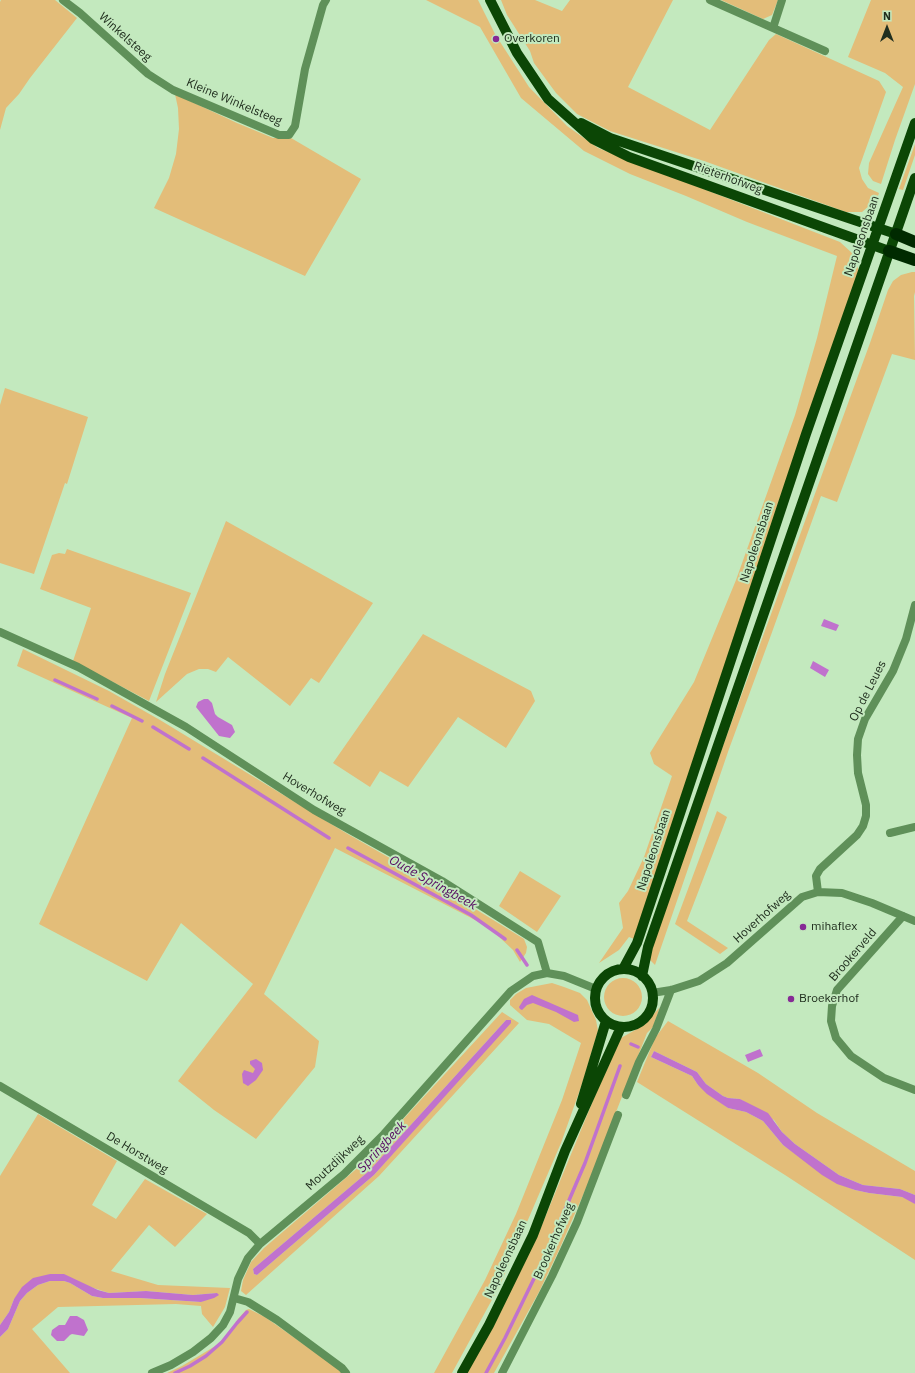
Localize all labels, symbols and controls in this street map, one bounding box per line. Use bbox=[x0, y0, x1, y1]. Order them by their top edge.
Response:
north arrow bbox=[867, 8, 907, 48]
text: N bbox=[883, 9, 891, 23]
street label: Winkelsteeg bbox=[96, 10, 154, 64]
place label: Overkoren bbox=[504, 32, 560, 46]
marker: Overkoren bbox=[491, 34, 501, 44]
street label: Kleine Winkelsteeg bbox=[184, 75, 284, 129]
street label: Rieterhofweg bbox=[692, 159, 764, 197]
street label: Napoleonsbaan bbox=[841, 194, 883, 278]
street label: Napoleonsbaan bbox=[737, 500, 777, 584]
street label: Op de Leues bbox=[847, 658, 889, 724]
street label: Hoverhofweg bbox=[280, 769, 348, 819]
street label: Napoleonsbaan bbox=[634, 808, 674, 892]
water label: Oude Springbeek bbox=[386, 852, 480, 914]
street label: Hoverhofweg bbox=[731, 888, 793, 946]
place label: mihaflex bbox=[811, 920, 857, 934]
marker: mihaflex bbox=[798, 922, 808, 932]
street label: Brookerveld bbox=[826, 926, 880, 984]
place label: Broekerhof bbox=[799, 992, 859, 1006]
marker: Broekerhof bbox=[786, 994, 796, 1004]
water label: Springbeek bbox=[354, 1118, 410, 1176]
street label: De Horstweg bbox=[104, 1129, 170, 1177]
street label: Moutzdijkweg bbox=[303, 1132, 367, 1194]
street label: Brookerhofweg bbox=[531, 1201, 577, 1281]
street label: Napoleonsbaan bbox=[482, 1218, 530, 1300]

